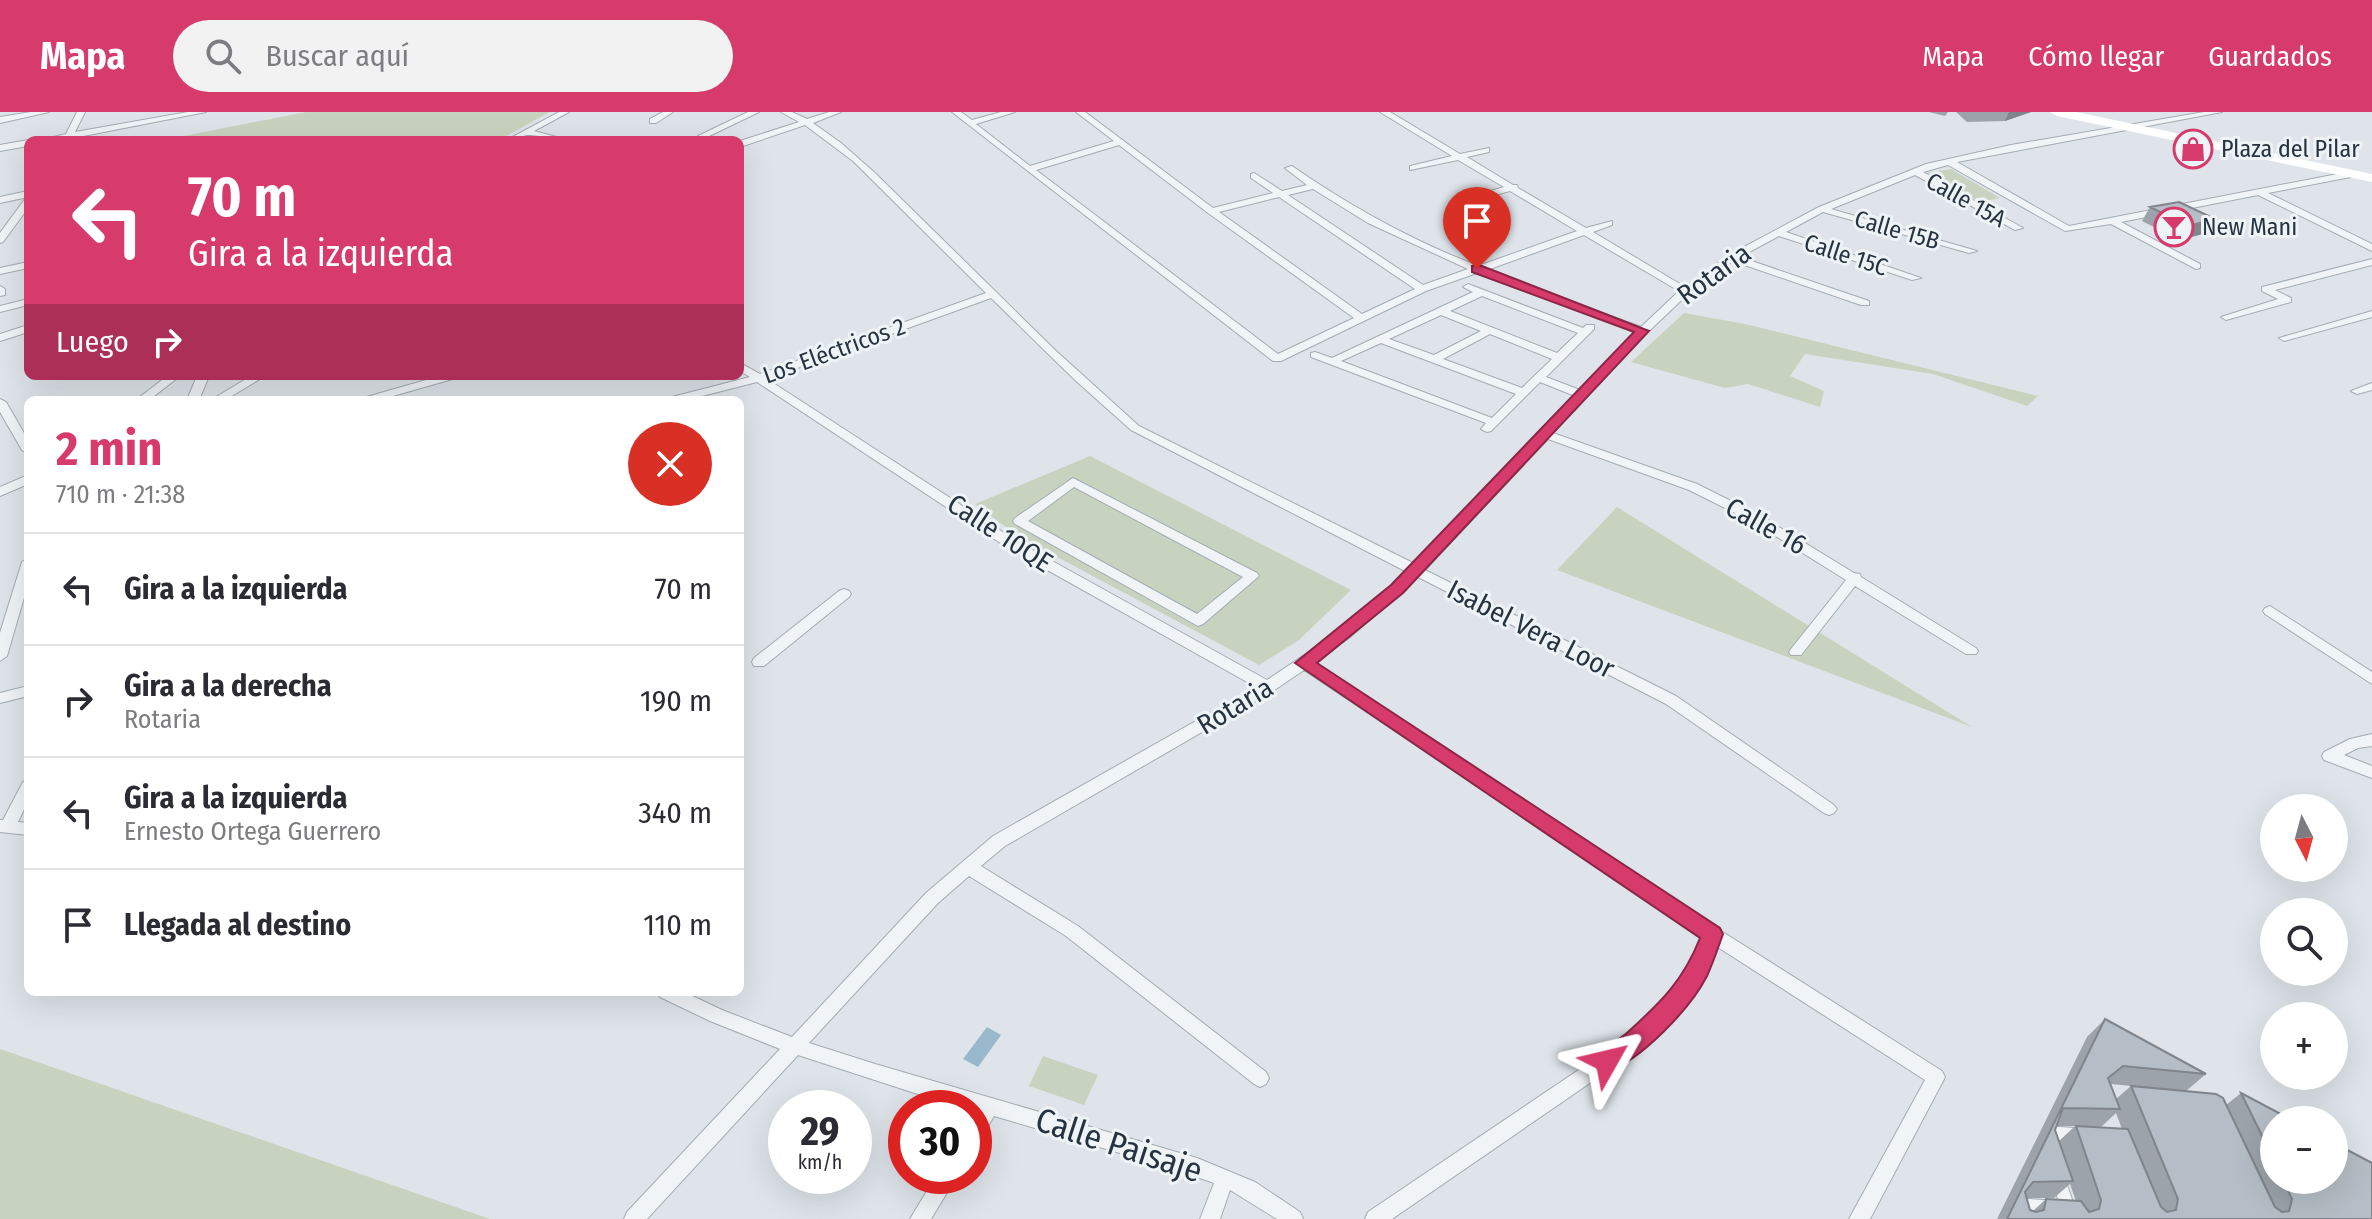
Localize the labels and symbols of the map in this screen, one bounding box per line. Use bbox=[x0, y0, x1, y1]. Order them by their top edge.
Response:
shop icon: Plaza del Pilar bbox=[2172, 128, 2214, 170]
place label: Plaza del Pilar bbox=[2221, 135, 2360, 163]
street label: Calle 15A bbox=[1921, 167, 2011, 233]
pin bbox=[1443, 187, 1511, 269]
street label: Calle 15B bbox=[1851, 205, 1943, 255]
bar icon: New Mani bbox=[2153, 206, 2195, 248]
place label: New Mani bbox=[2202, 213, 2297, 241]
street label: Calle 15C bbox=[1801, 228, 1891, 282]
street label: Rotaria bbox=[1671, 236, 1757, 312]
street label: Los Eléctricos 2 bbox=[759, 312, 909, 390]
street label: Calle 10QE bbox=[941, 487, 1059, 579]
street label: Calle 16 bbox=[1720, 490, 1812, 562]
street label: Isabel Vera Loor bbox=[1442, 573, 1620, 685]
street label: Rotaria bbox=[1191, 671, 1279, 741]
north arrow bbox=[2260, 794, 2348, 882]
position arrow bbox=[1565, 1019, 1649, 1103]
speed limit sign: 30 bbox=[888, 1090, 992, 1194]
street label: Calle Paisaje bbox=[1030, 1099, 1208, 1191]

